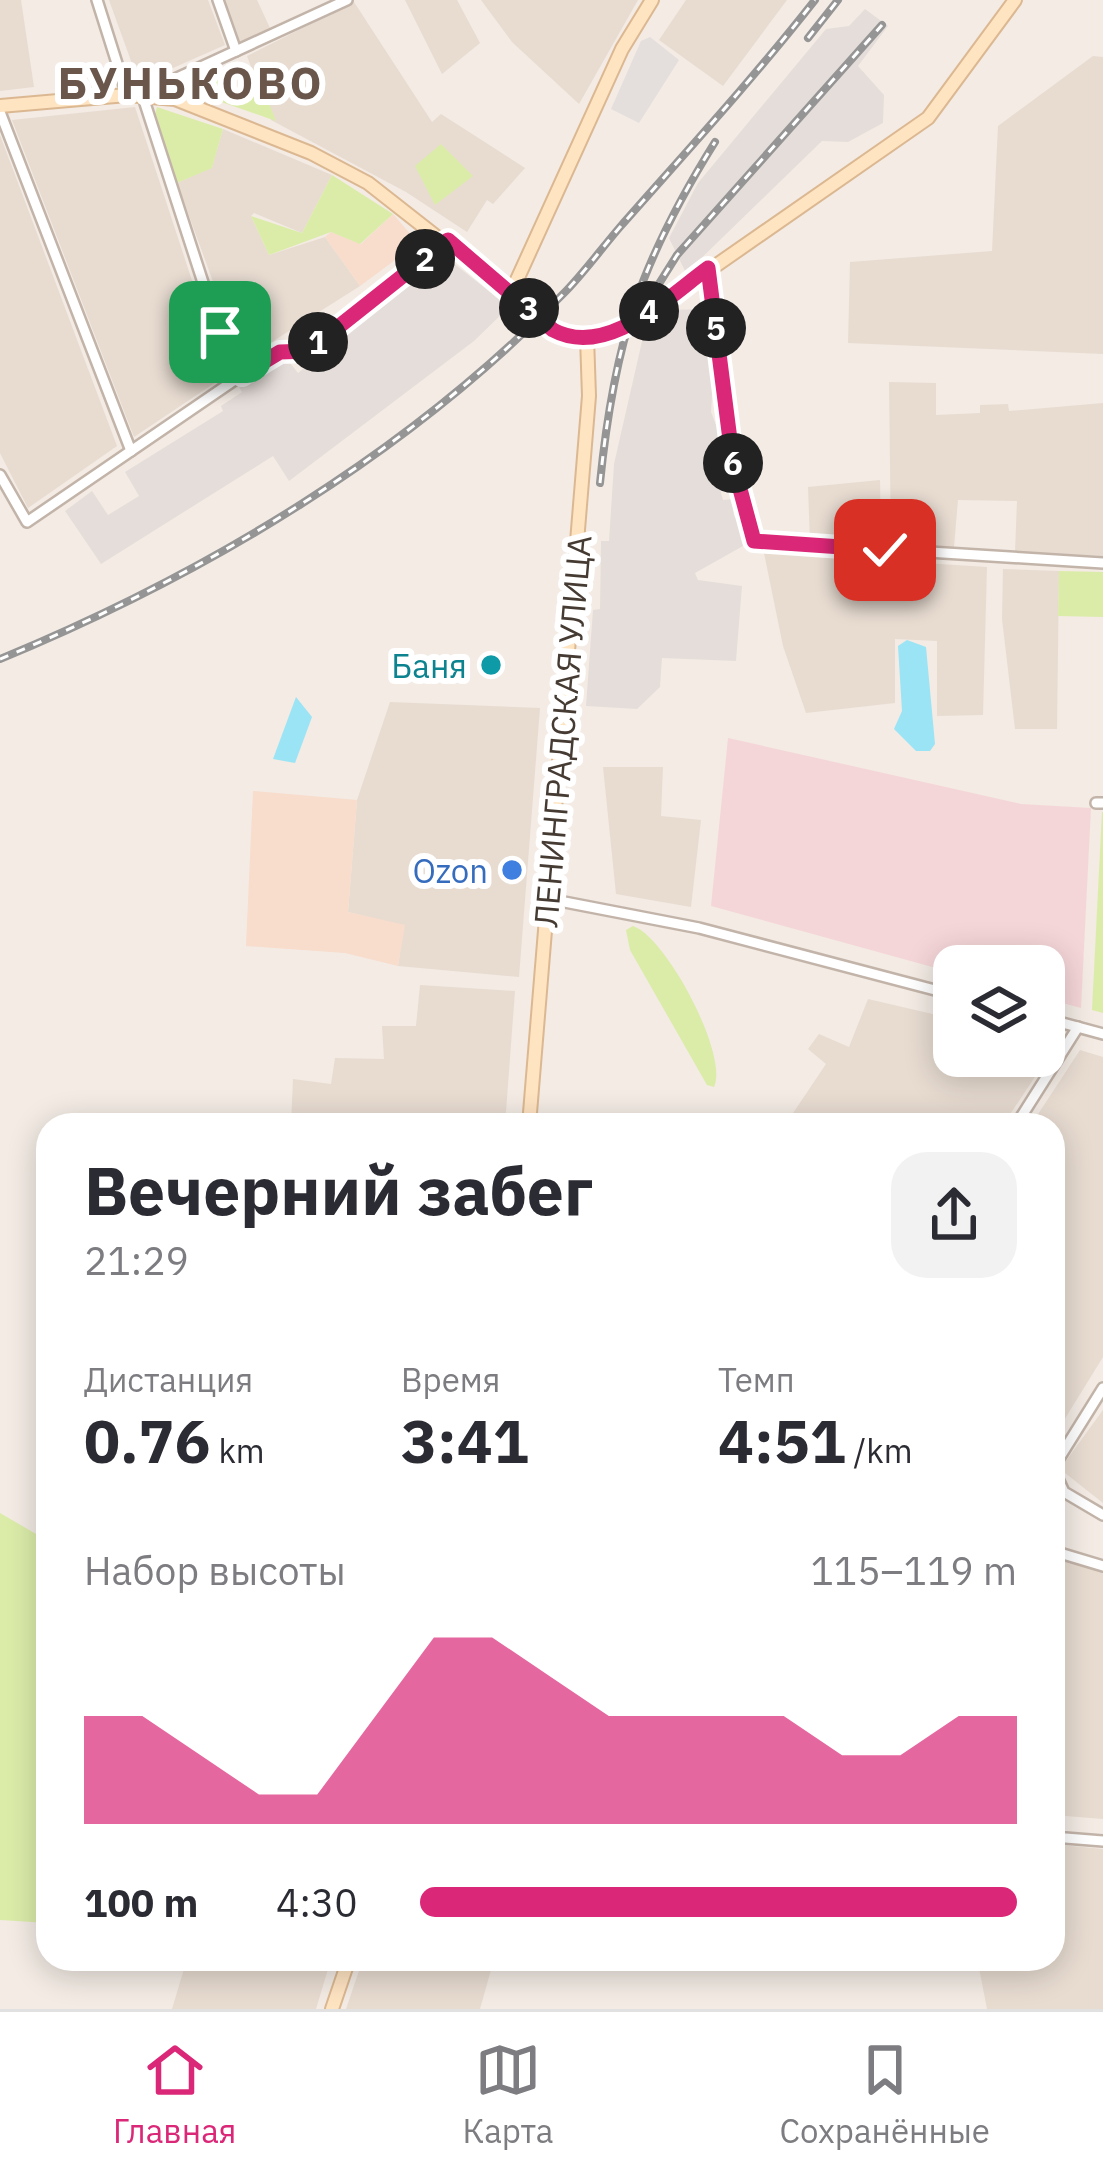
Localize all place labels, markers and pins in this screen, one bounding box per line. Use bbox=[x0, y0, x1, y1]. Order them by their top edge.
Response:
pin: 2 bbox=[395, 229, 455, 289]
pin: 3 bbox=[499, 278, 559, 338]
pin bbox=[169, 281, 271, 383]
pin: 4 bbox=[619, 281, 679, 341]
pin: 5 bbox=[686, 298, 746, 358]
pin: 1 bbox=[288, 312, 348, 372]
pin: 6 bbox=[703, 433, 763, 493]
pin bbox=[834, 499, 936, 601]
place label: Баня bbox=[391, 644, 467, 687]
marker: Баня bbox=[478, 652, 504, 678]
place label: Ozon bbox=[412, 849, 488, 892]
marker: Ozon bbox=[499, 857, 525, 883]

